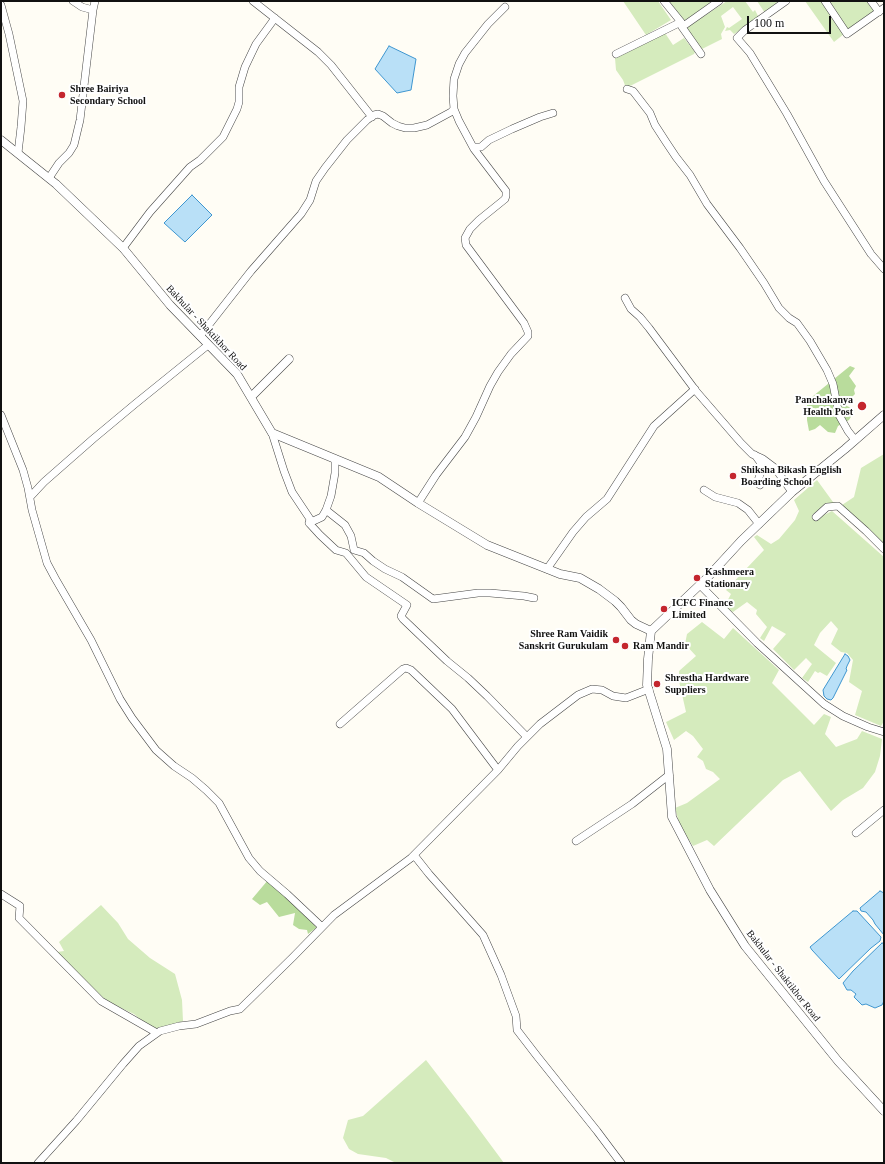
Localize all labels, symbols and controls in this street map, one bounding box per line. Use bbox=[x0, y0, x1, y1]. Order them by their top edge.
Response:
scale bar bbox=[749, 8, 833, 34]
text: 100 m bbox=[754, 16, 784, 30]
place label: Shree Bairiya Secondary School bbox=[70, 83, 146, 106]
marker: Shree Bairiya Secondary School bbox=[57, 90, 67, 100]
street label: Bakhular - Shaktikhor Road bbox=[163, 283, 249, 373]
place label: Panchakanya Health Post bbox=[795, 394, 853, 418]
marker: Panchakanya Health Post bbox=[856, 400, 868, 412]
place label: Shiksha Bikash English Boarding School bbox=[741, 464, 842, 488]
marker: Shiksha Bikash English Boarding School bbox=[728, 471, 738, 481]
place label: Kashmeera Stationary bbox=[705, 566, 754, 590]
marker: Kashmeera Stationary bbox=[692, 573, 702, 583]
place label: ICFC Finance Limited bbox=[672, 597, 733, 620]
marker: ICFC Finance Limited bbox=[659, 604, 669, 614]
place label: Shree Ram Vaidik Sanskrit Gurukulam bbox=[519, 628, 608, 652]
marker: Shree Ram Vaidik Sanskrit Gurukulam bbox=[611, 635, 621, 645]
place label: Ram Mandir bbox=[633, 640, 689, 652]
marker: Ram Mandir bbox=[620, 641, 630, 651]
place label: Shrestha Hardware Suppliers bbox=[665, 672, 749, 696]
marker: Shrestha Hardware Suppliers bbox=[652, 679, 662, 689]
street label: Bakhular - Shaktikhor Road bbox=[744, 928, 822, 1024]

